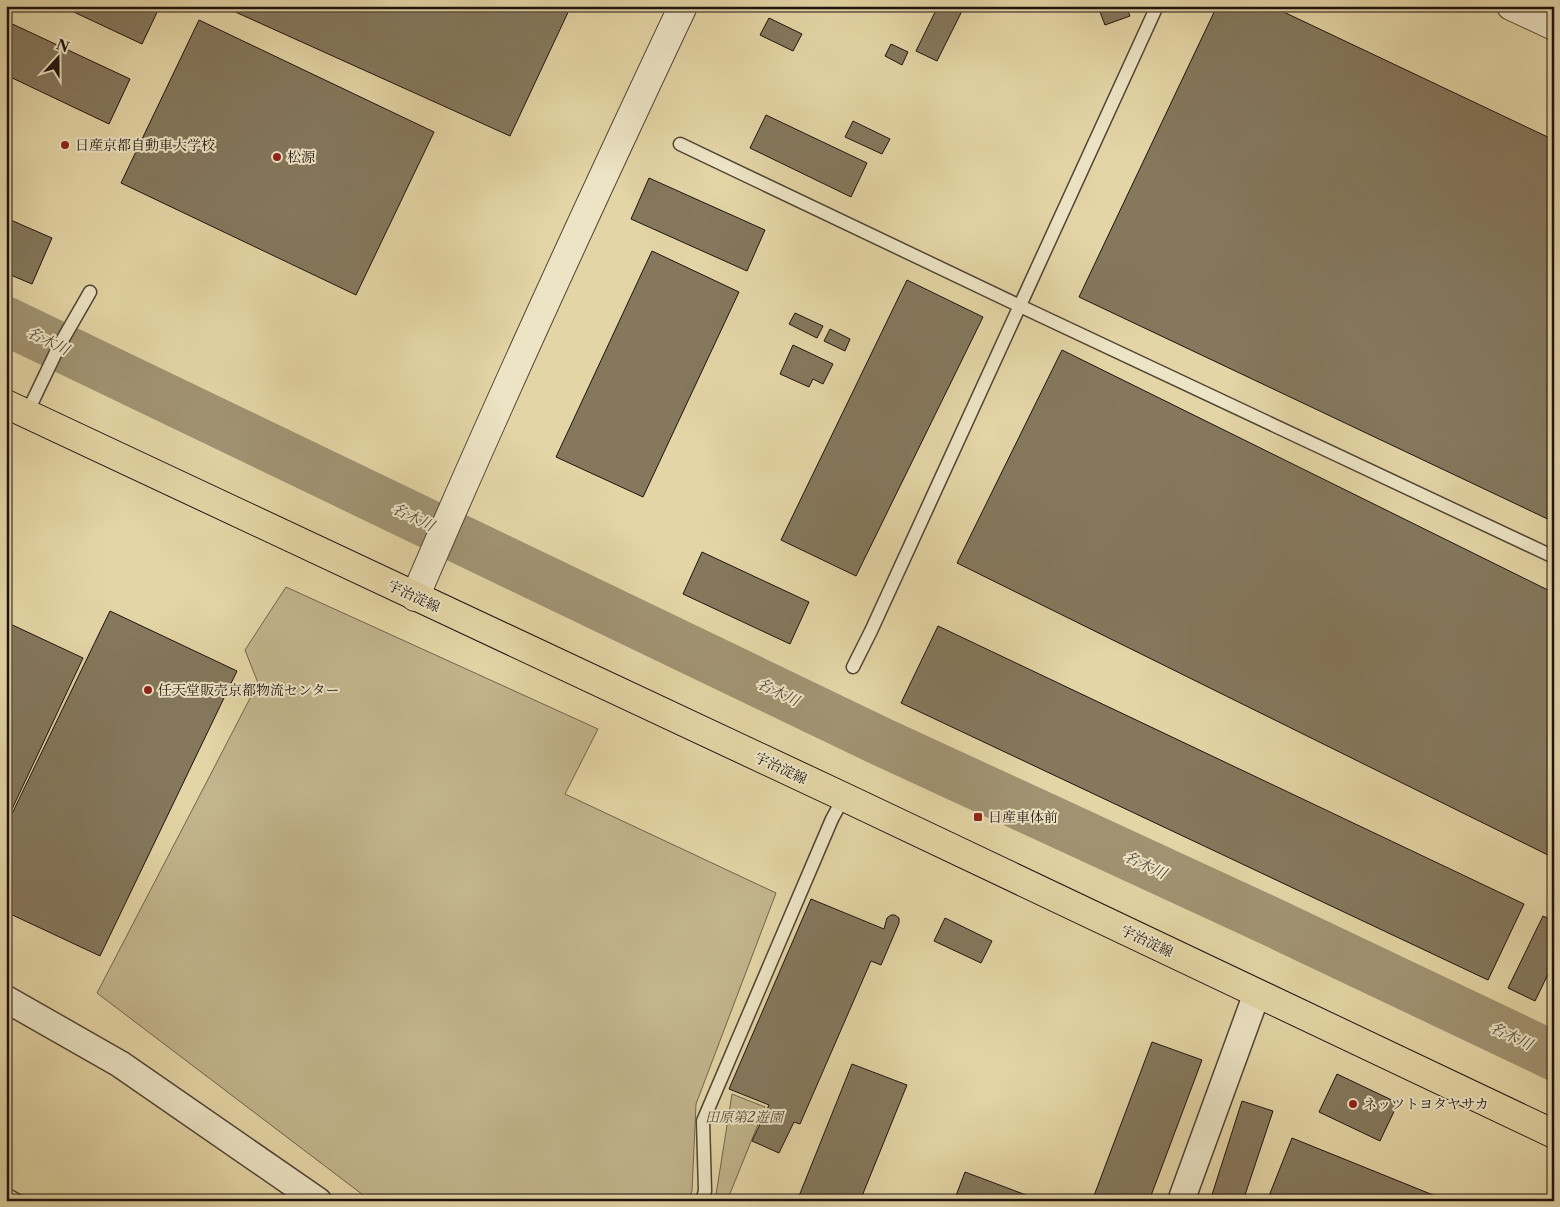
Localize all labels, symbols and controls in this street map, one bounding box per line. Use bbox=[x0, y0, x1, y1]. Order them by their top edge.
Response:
north arrow bbox=[32, 32, 82, 82]
text: N bbox=[54, 35, 72, 56]
place label: 日産京都自動車大学校 bbox=[75, 136, 215, 154]
marker: 日産京都自動車大学校 bbox=[59, 139, 71, 151]
place label: 松源 bbox=[287, 148, 315, 166]
marker: 松源 bbox=[271, 151, 283, 163]
water label: 名木川 bbox=[24, 322, 74, 360]
water label: 名木川 bbox=[389, 498, 439, 536]
street label: 宇治淀線 bbox=[385, 576, 443, 616]
water label: 名木川 bbox=[754, 673, 804, 711]
place label: 任天堂販売京都物流センター bbox=[158, 681, 339, 699]
marker: 任天堂販売京都物流センター bbox=[142, 684, 154, 696]
street label: 宇治淀線 bbox=[752, 748, 810, 788]
place label: 日産車体前 bbox=[988, 808, 1058, 826]
marker: 日産車体前 bbox=[972, 811, 984, 823]
water label: 名木川 bbox=[1121, 846, 1171, 884]
street label: 宇治淀線 bbox=[1118, 921, 1176, 961]
water label: 名木川 bbox=[1487, 1017, 1537, 1055]
place label: ネッツトヨタヤサカ bbox=[1363, 1095, 1489, 1113]
marker: ネッツトヨタヤサカ bbox=[1347, 1098, 1359, 1110]
park label: 田原第2遊園 bbox=[705, 1108, 785, 1126]

